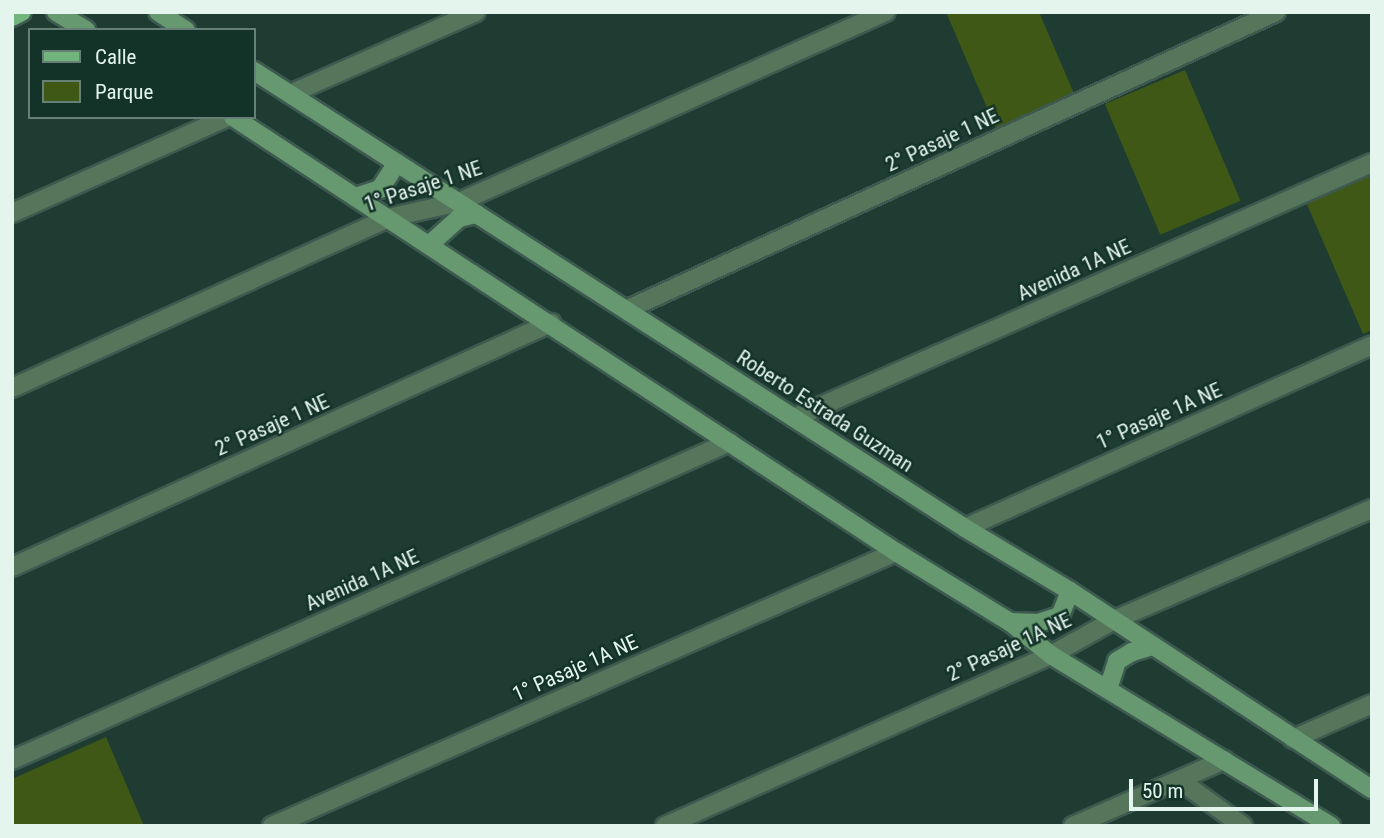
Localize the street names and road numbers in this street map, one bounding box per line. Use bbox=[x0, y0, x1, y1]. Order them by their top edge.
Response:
street label: 2° Pasaje 1 NE bbox=[881, 103, 1003, 177]
street label: 1° Pasaje 1 NE bbox=[361, 155, 485, 217]
street label: Avenida 1A NE bbox=[1013, 234, 1135, 306]
street label: Roberto Estrada Guzman bbox=[732, 344, 918, 478]
street label: 1° Pasaje 1A NE bbox=[1092, 377, 1226, 455]
street label: 2° Pasaje 1 NE bbox=[211, 389, 333, 461]
street label: Avenida 1A NE bbox=[301, 544, 423, 616]
street label: 2° Pasaje 1A NE bbox=[943, 607, 1075, 687]
street label: 1° Pasaje 1A NE bbox=[508, 629, 642, 707]

